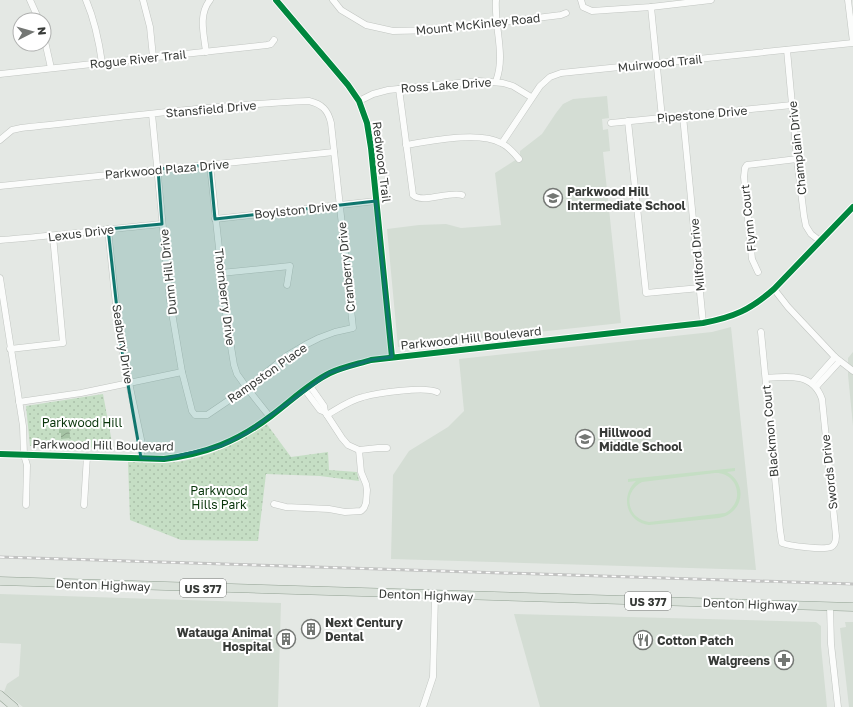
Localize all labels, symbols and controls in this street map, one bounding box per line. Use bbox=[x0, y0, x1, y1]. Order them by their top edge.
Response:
street label: Mount McKinley Road bbox=[415, 10, 541, 38]
north arrow bbox=[12, 12, 52, 52]
text: N bbox=[36, 26, 49, 36]
street label: Rogue River Trail bbox=[89, 46, 187, 72]
street label: Muirwood Trail bbox=[617, 51, 703, 75]
street label: Ross Lake Drive bbox=[400, 74, 492, 96]
street label: Stansfield Drive bbox=[165, 98, 257, 120]
street label: Champlain Drive bbox=[785, 100, 809, 196]
street label: Pipestone Drive bbox=[656, 103, 748, 125]
street label: Redwood Trail bbox=[370, 121, 394, 204]
street label: Parkwood Plaza Drive bbox=[104, 156, 230, 182]
street label: Flynn Court bbox=[737, 183, 759, 252]
place label: Parkwood Hill Intermediate School bbox=[567, 184, 686, 213]
school or university icon: Parkwood Hill Intermediate School bbox=[542, 187, 564, 209]
street label: Boylston Drive bbox=[253, 198, 339, 222]
street label: Milford Drive bbox=[686, 218, 708, 292]
street label: Cranberry Drive bbox=[334, 221, 358, 313]
street label: Lexus Drive bbox=[47, 222, 115, 244]
street label: Dunn Hill Drive bbox=[156, 228, 180, 316]
street label: Thornberry Drive bbox=[212, 248, 238, 346]
street label: Seabury Drive bbox=[109, 303, 137, 385]
street label: Parkwood Hill Boulevard bbox=[400, 323, 542, 353]
street label: Rampston Place bbox=[224, 340, 310, 406]
street label: Blackmon Court bbox=[758, 384, 782, 478]
park label: Parkwood Hill bbox=[42, 415, 122, 430]
place label: Hillwood Middle School bbox=[599, 425, 682, 454]
school or university icon: Hillwood Middle School bbox=[574, 428, 596, 450]
street label: Swords Drive bbox=[818, 434, 840, 510]
street label: Parkwood Hill Boulevard bbox=[32, 436, 174, 454]
park label: Parkwood Hills Park bbox=[190, 483, 248, 512]
street label: Denton Highway bbox=[55, 576, 151, 594]
road number: US 377 bbox=[180, 579, 226, 597]
street label: Denton Highway bbox=[378, 586, 474, 604]
road number: US 377 bbox=[625, 592, 671, 610]
street label: Denton Highway bbox=[702, 595, 798, 613]
place label: Next Century Dental bbox=[325, 615, 404, 644]
building icon: Next Century Dental bbox=[300, 618, 322, 640]
place label: Watauga Animal Hospital bbox=[177, 625, 272, 654]
building icon: Watauga Animal Hospital bbox=[275, 628, 297, 650]
restaurant icon: Cotton Patch bbox=[632, 629, 654, 651]
place label: Cotton Patch bbox=[657, 633, 733, 648]
pharmacy icon: Walgreens bbox=[773, 649, 795, 671]
place label: Walgreens bbox=[708, 653, 770, 668]

